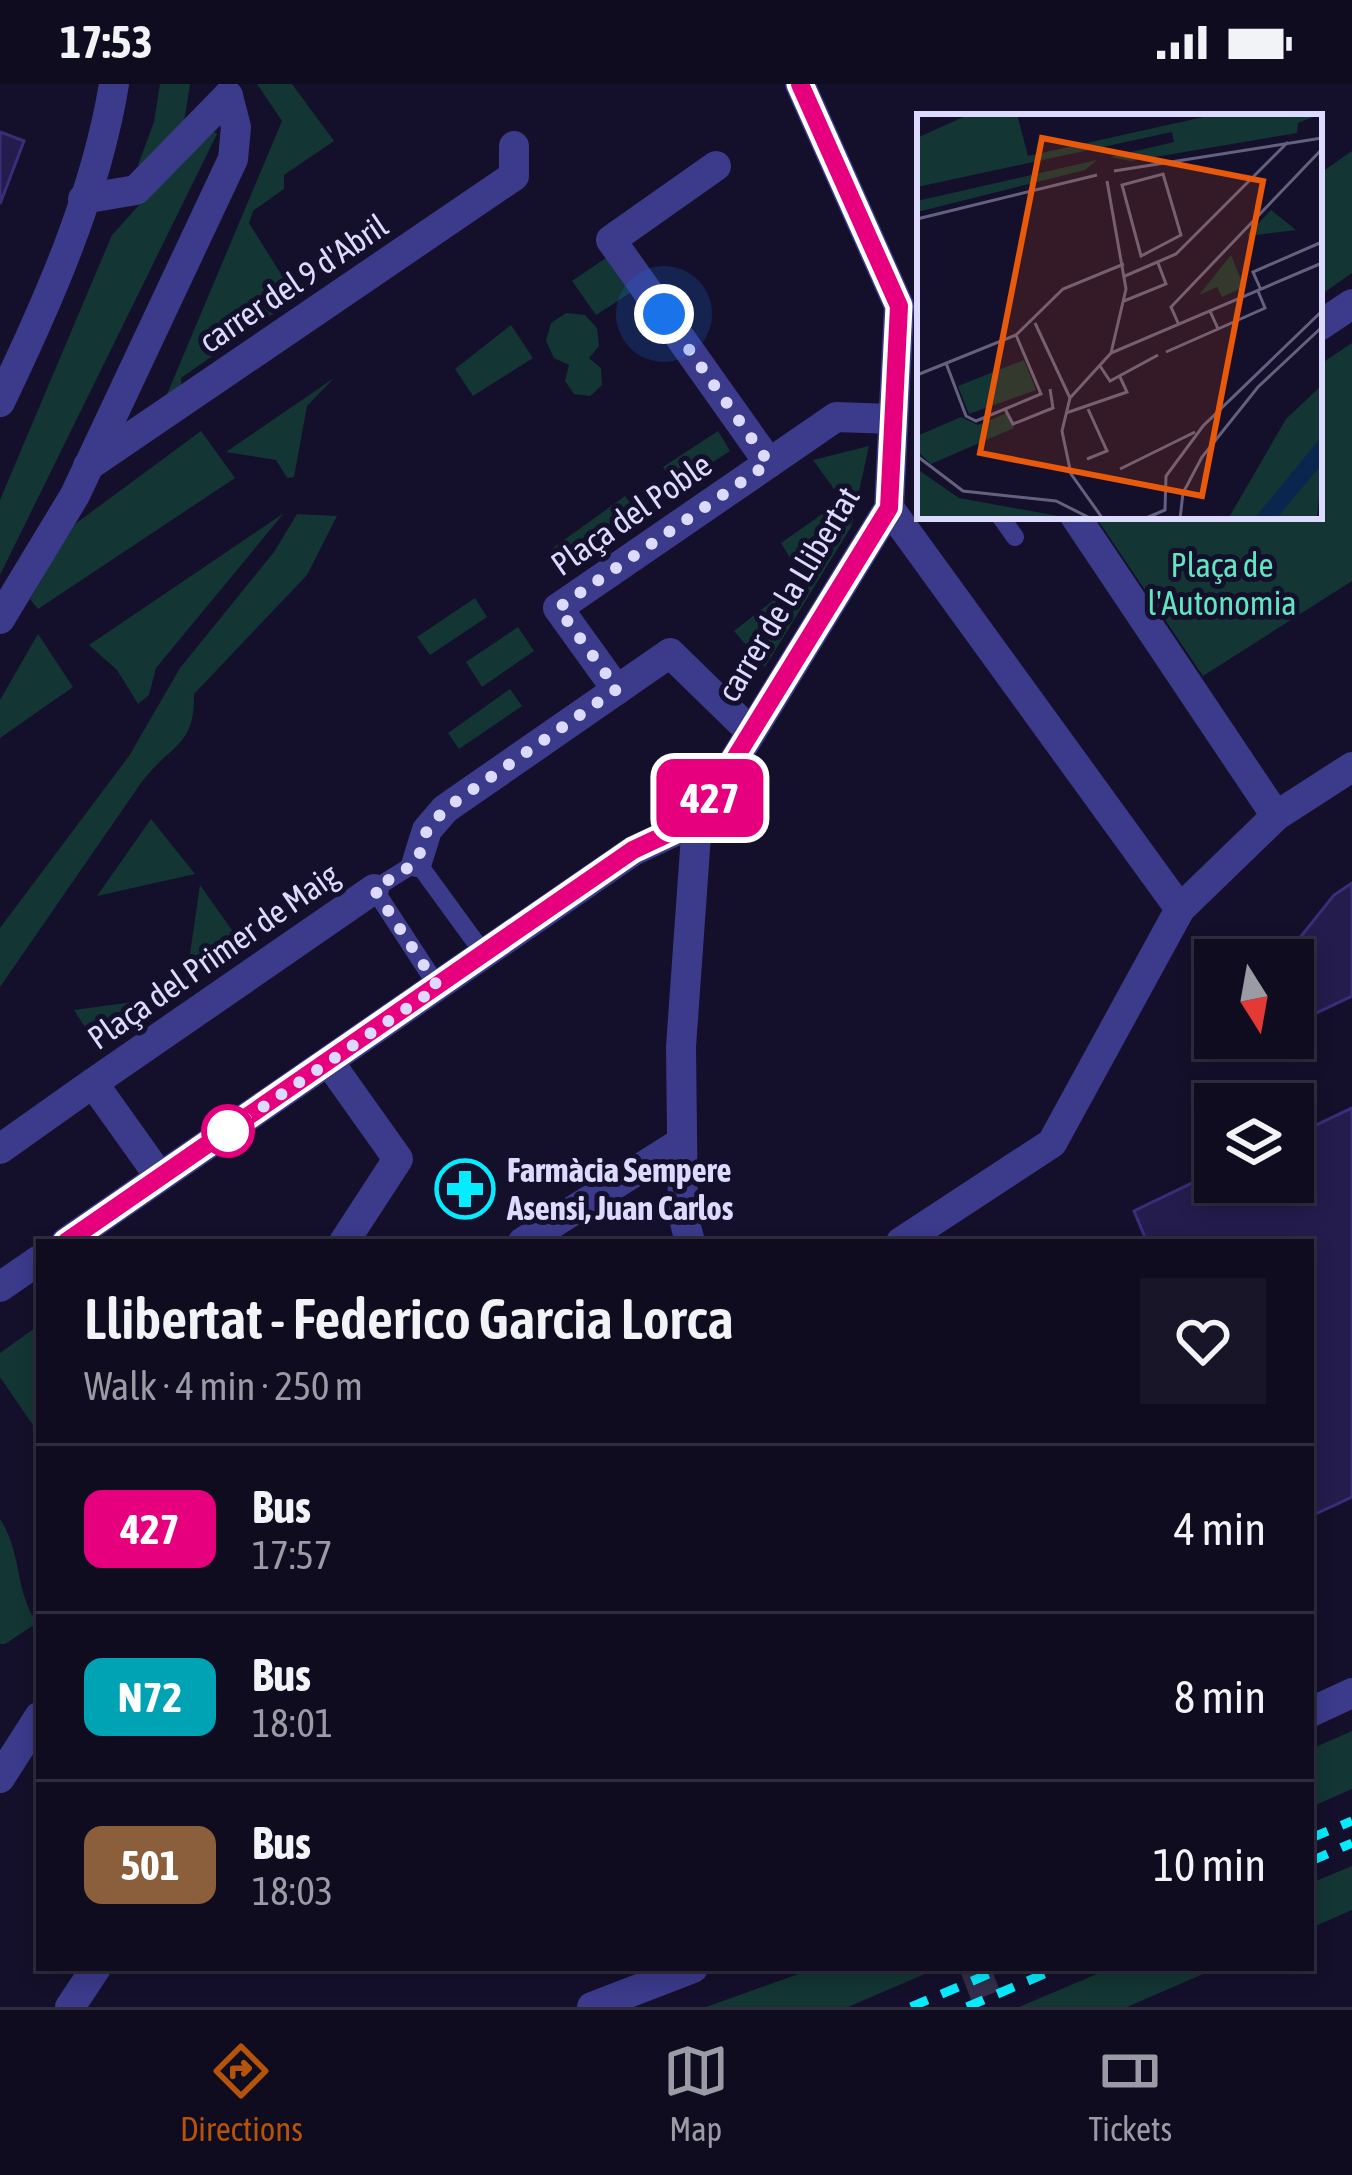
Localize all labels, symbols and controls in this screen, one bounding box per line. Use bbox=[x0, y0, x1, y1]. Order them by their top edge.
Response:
text: 17:53 bbox=[60, 16, 153, 68]
inset map bbox=[917, 114, 1322, 519]
street label: carrer del 9 d'Abril bbox=[192, 206, 395, 360]
your location bbox=[634, 284, 694, 344]
street label: Plaça del Poble bbox=[544, 445, 718, 583]
street label: carrer de la Llibertat bbox=[709, 480, 867, 708]
park label: Plaça de l'Autonomia bbox=[1147, 546, 1297, 622]
line badge: 427 bbox=[641, 759, 779, 837]
text: 427 bbox=[680, 774, 740, 822]
street label: Plaça del Primer de Maig bbox=[80, 855, 346, 1057]
north arrow bbox=[1194, 939, 1314, 1059]
map controls bbox=[1194, 939, 1314, 1203]
button: layers bbox=[1194, 1083, 1314, 1203]
unlabelled marker bbox=[203, 1106, 253, 1156]
place label: Farmàcia Sempere Asensi, Juan Carlos bbox=[506, 1151, 734, 1227]
pharmacy icon: Farmàcia Sempere Asensi, Juan Carlos bbox=[434, 1158, 496, 1220]
button: heart bbox=[1140, 1278, 1266, 1404]
text: Llibertat - Federico Garcia Lorca bbox=[84, 1286, 734, 1351]
text: Walk · 4 min · 250 m bbox=[84, 1364, 363, 1408]
text: Bus bbox=[252, 1481, 311, 1533]
text: 4 min bbox=[1174, 1503, 1266, 1555]
text: 427 bbox=[120, 1505, 180, 1553]
text: 17:57 bbox=[252, 1533, 332, 1577]
text: Bus bbox=[252, 1649, 311, 1701]
text: 8 min bbox=[1174, 1671, 1266, 1723]
text: N72 bbox=[118, 1673, 182, 1721]
text: 18:01 bbox=[252, 1701, 333, 1745]
text: Bus bbox=[252, 1817, 311, 1869]
text: 10 min bbox=[1153, 1839, 1266, 1891]
text: 501 bbox=[120, 1841, 180, 1889]
text: 18:03 bbox=[252, 1869, 333, 1913]
tab: Directions bbox=[180, 2038, 303, 2148]
tab: Map bbox=[663, 2038, 729, 2148]
tab: Tickets bbox=[1088, 2038, 1172, 2148]

